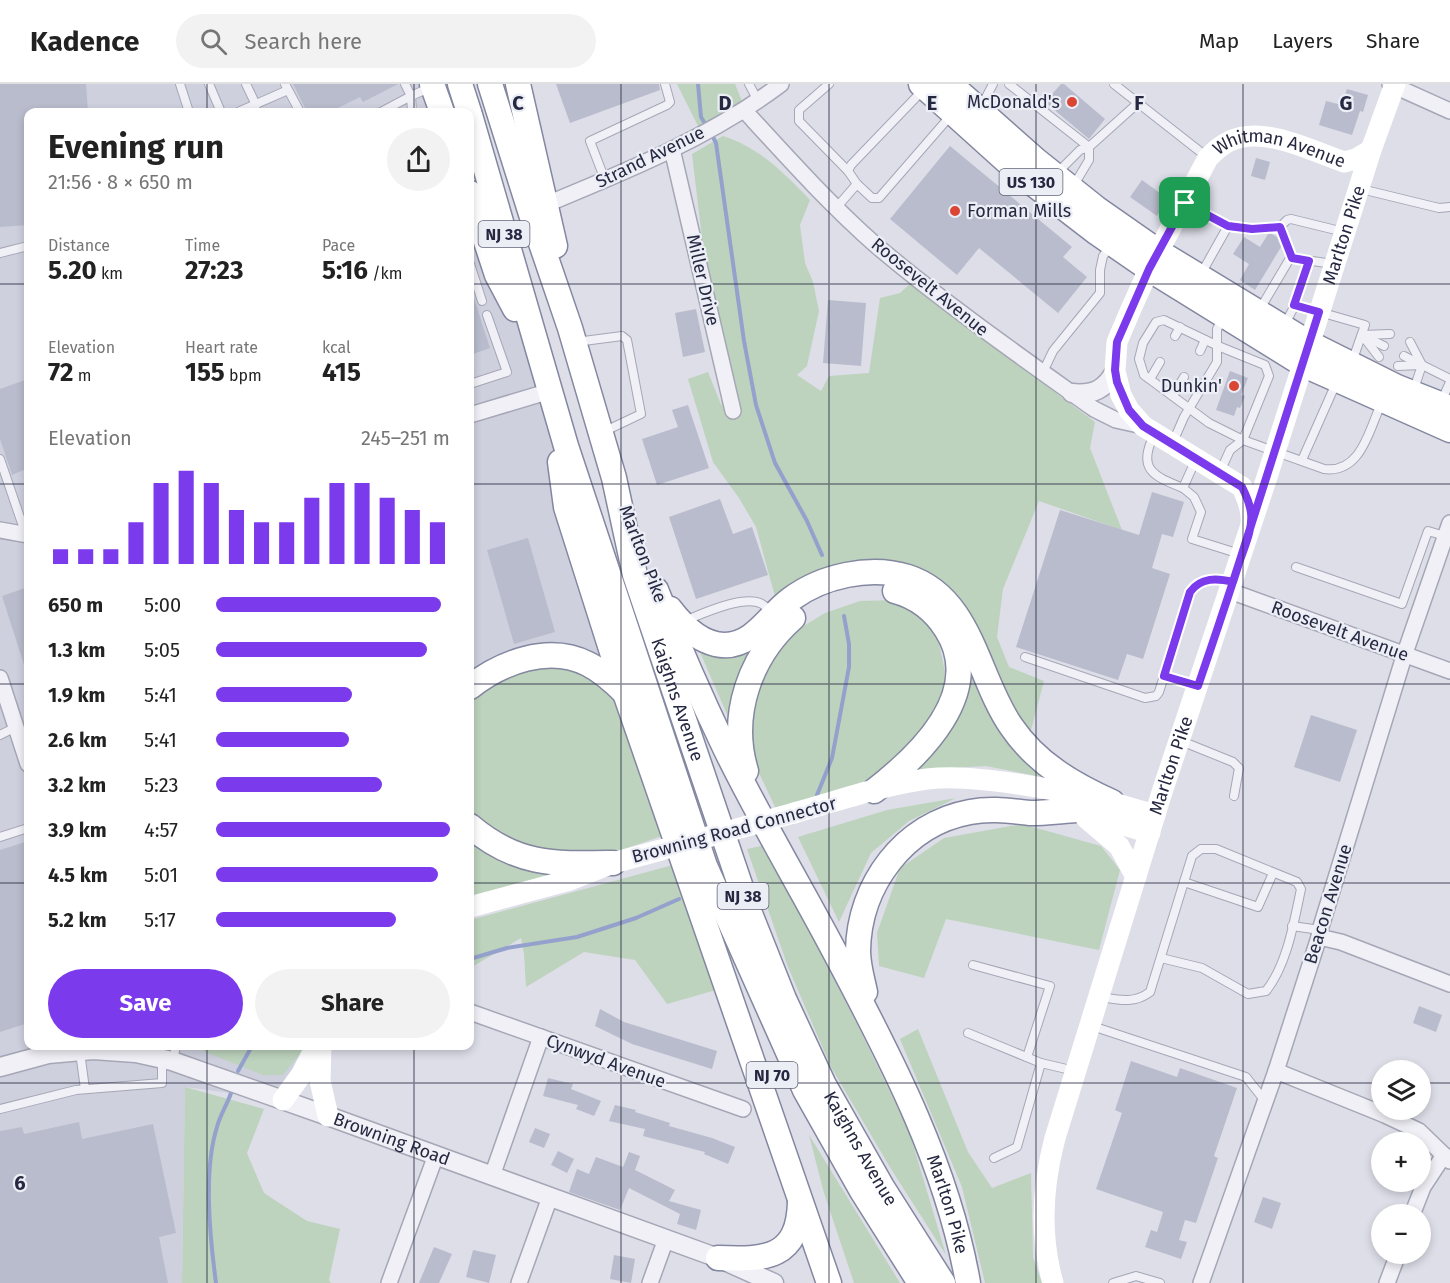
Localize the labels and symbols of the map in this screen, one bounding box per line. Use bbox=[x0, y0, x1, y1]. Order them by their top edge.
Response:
text: C bbox=[512, 91, 524, 115]
text: D bbox=[718, 91, 732, 115]
text: E bbox=[927, 91, 937, 115]
place label: McDonald's bbox=[967, 91, 1060, 113]
text: F bbox=[1134, 91, 1144, 115]
text: G bbox=[1340, 91, 1352, 115]
marker: McDonald's bbox=[1065, 95, 1079, 109]
street label: Strand Avenue bbox=[592, 121, 708, 193]
street label: Whitman Avenue bbox=[1208, 125, 1348, 173]
road number: US 130 bbox=[1000, 169, 1062, 195]
pin bbox=[1159, 177, 1210, 228]
street label: Marlton Pike bbox=[1318, 183, 1370, 287]
place label: Forman Mills bbox=[967, 200, 1071, 222]
marker: Forman Mills bbox=[948, 204, 962, 218]
road number: NJ 38 bbox=[478, 221, 530, 247]
street label: Miller Drive bbox=[682, 232, 724, 328]
street label: Roosevelt Avenue bbox=[867, 233, 993, 341]
place label: Dunkin' bbox=[1161, 375, 1222, 397]
marker: Dunkin' bbox=[1227, 379, 1241, 393]
street label: Marlton Pike bbox=[614, 502, 672, 606]
street label: Roosevelt Avenue bbox=[1268, 596, 1412, 666]
street label: Kaighns Avenue bbox=[646, 635, 708, 764]
street label: Marlton Pike bbox=[1145, 713, 1198, 818]
street label: Browning Road Connector bbox=[629, 792, 839, 868]
street label: Beacon Avenue bbox=[1299, 841, 1357, 967]
road number: NJ 38 bbox=[718, 883, 768, 909]
street label: Cynwyd Avenue bbox=[543, 1029, 669, 1093]
road number: NJ 70 bbox=[746, 1062, 798, 1088]
street label: Kaighns Avenue bbox=[819, 1087, 902, 1210]
street label: Browning Road bbox=[330, 1108, 453, 1170]
street label: Marlton Pike bbox=[922, 1152, 973, 1256]
text: 6 bbox=[14, 1171, 26, 1195]

